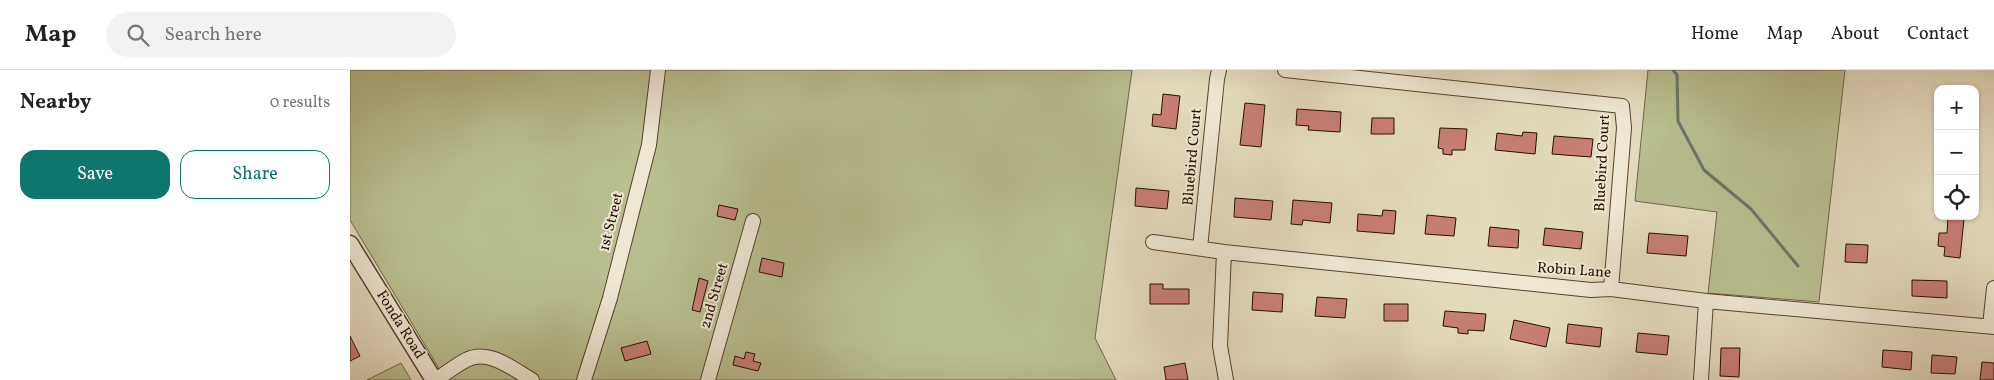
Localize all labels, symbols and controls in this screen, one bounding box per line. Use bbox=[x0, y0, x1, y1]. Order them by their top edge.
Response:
search box bbox=[106, 12, 456, 57]
text: Map bbox=[25, 18, 76, 52]
icon: search bbox=[124, 21, 152, 49]
text: Search here bbox=[164, 22, 262, 48]
text: Home bbox=[1691, 22, 1739, 47]
text: Map bbox=[1767, 22, 1803, 47]
text: About bbox=[1831, 22, 1879, 47]
text: Contact bbox=[1907, 22, 1969, 47]
map controls bbox=[1934, 85, 1979, 220]
button: + bbox=[1934, 85, 1979, 130]
text: Nearby bbox=[20, 88, 91, 117]
text: 0 results bbox=[270, 92, 330, 114]
street label: Bluebird Court bbox=[1178, 107, 1208, 207]
street label: Bluebird Court bbox=[1590, 114, 1616, 212]
button: − bbox=[1934, 130, 1979, 175]
button: Save bbox=[20, 150, 170, 199]
button: Share bbox=[180, 150, 330, 199]
button: locate bbox=[1934, 175, 1979, 220]
street label: 1st Street bbox=[595, 190, 629, 254]
street label: Robin Lane bbox=[1536, 258, 1612, 284]
street label: 2nd Street bbox=[696, 261, 734, 331]
street label: Fonda Road bbox=[371, 287, 429, 363]

